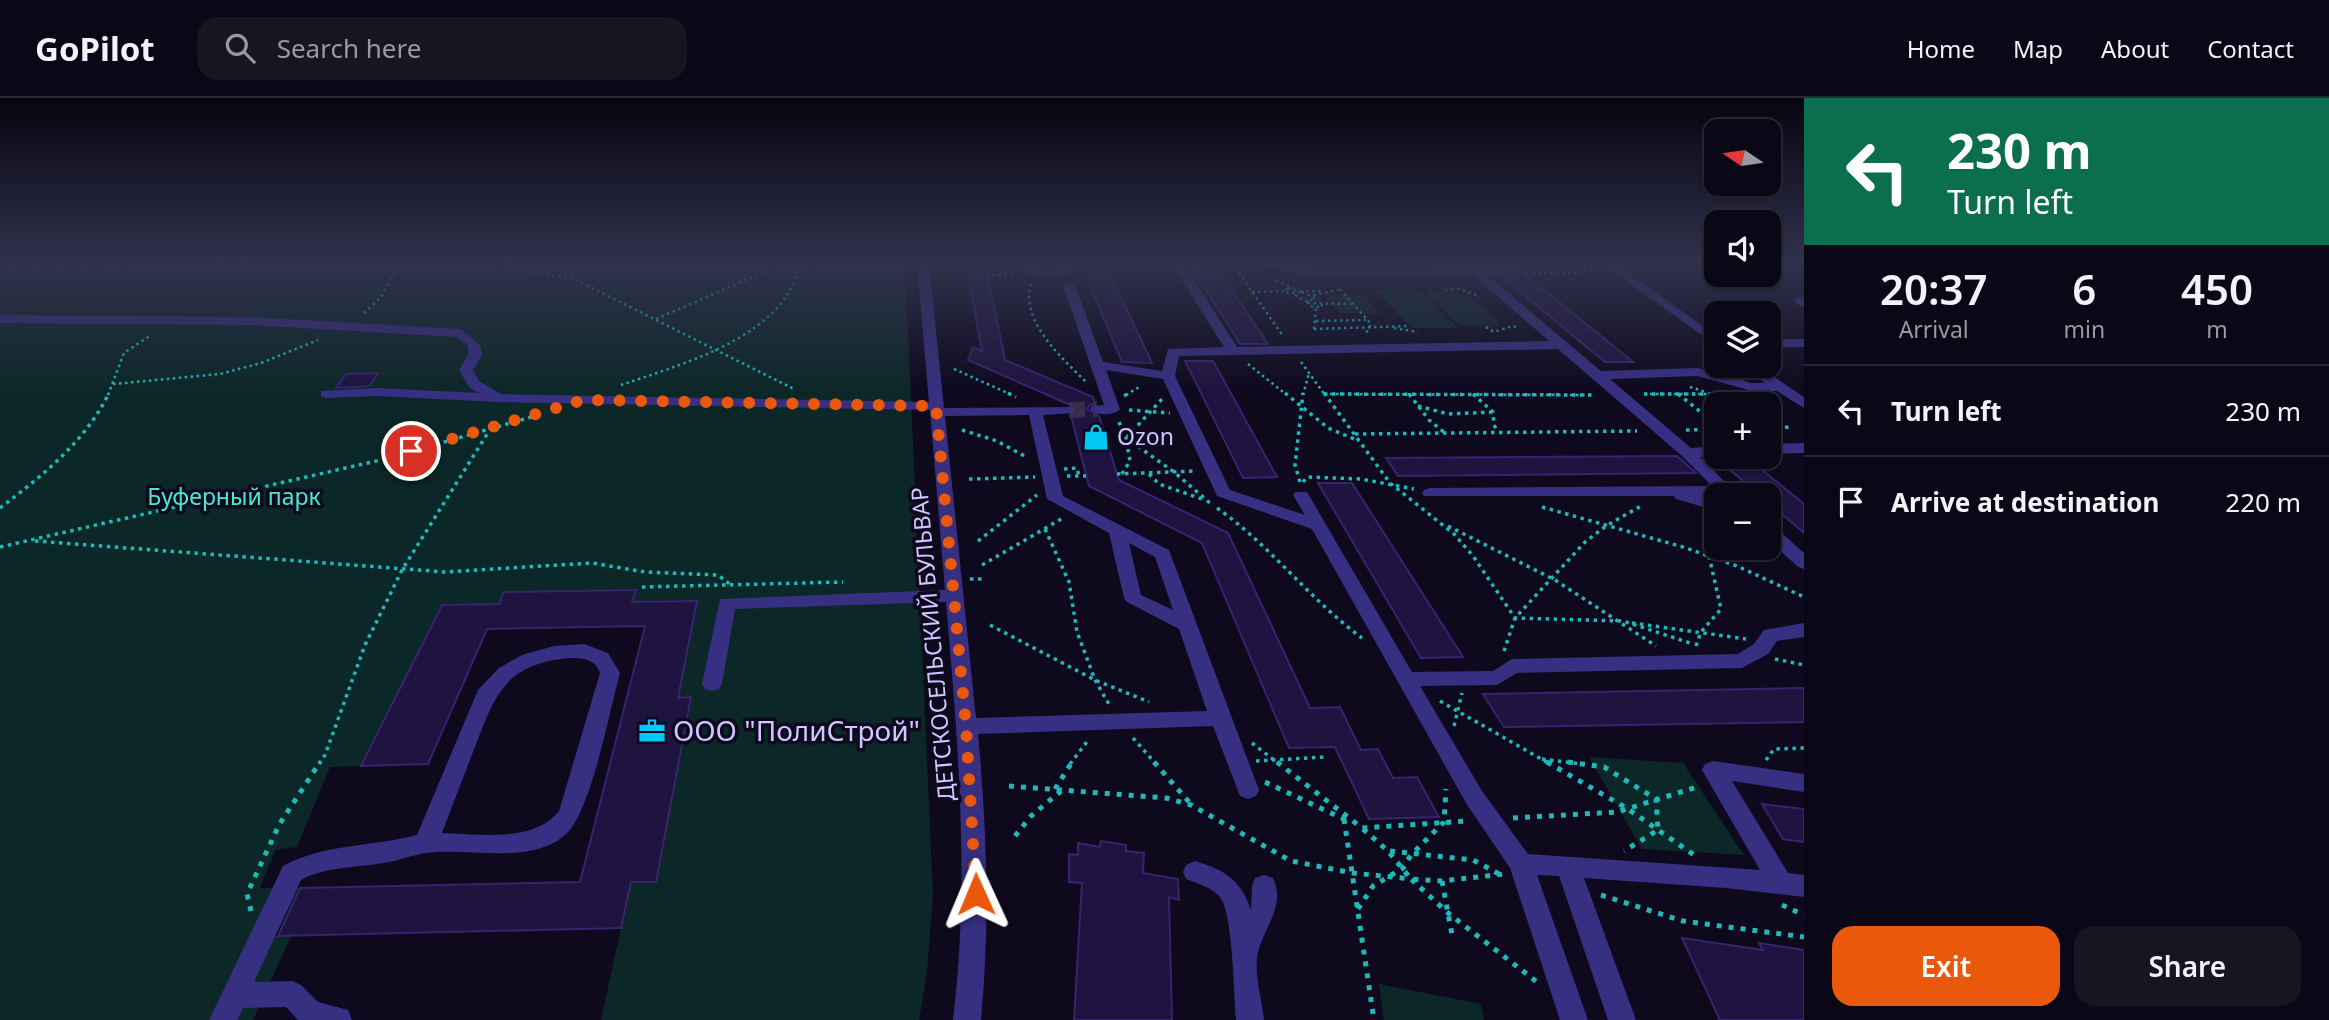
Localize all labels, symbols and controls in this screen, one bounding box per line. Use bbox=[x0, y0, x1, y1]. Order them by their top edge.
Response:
search box bbox=[197, 17, 687, 80]
text: GoPilot bbox=[35, 26, 155, 71]
icon: search bbox=[221, 29, 259, 67]
text: Search here bbox=[277, 30, 421, 66]
text: Home bbox=[1907, 32, 1975, 65]
text: Map bbox=[2013, 32, 2063, 65]
text: About bbox=[2101, 32, 2169, 65]
text: Contact bbox=[2207, 32, 2294, 65]
text: 230 m bbox=[1947, 117, 2092, 183]
north arrow bbox=[1704, 119, 1782, 196]
map controls bbox=[1704, 119, 1781, 560]
icon: left bbox=[1832, 126, 1923, 217]
text: Turn left bbox=[1947, 180, 2073, 223]
button: sound bbox=[1704, 210, 1781, 287]
text: 20:37 bbox=[1880, 260, 1988, 317]
text: 6 bbox=[2072, 260, 2096, 317]
text: 450 bbox=[2181, 260, 2253, 317]
button: layers bbox=[1704, 301, 1781, 378]
text: Arrival bbox=[1899, 313, 1969, 345]
text: min bbox=[2063, 313, 2105, 345]
text: m bbox=[2206, 313, 2228, 345]
button: + bbox=[1704, 392, 1781, 469]
icon: left bbox=[1832, 392, 1870, 430]
text: Turn left bbox=[1891, 393, 2002, 429]
text: 230 m bbox=[2225, 393, 2301, 429]
place label: Ozon bbox=[1117, 420, 1174, 452]
pin bbox=[381, 421, 441, 481]
shop icon: Ozon bbox=[1081, 422, 1111, 452]
icon: arrive bbox=[392, 432, 430, 470]
park label: Буферный парк bbox=[147, 480, 321, 512]
button: − bbox=[1704, 483, 1781, 560]
icon: arrive bbox=[1832, 483, 1870, 521]
text: Arrive at destination bbox=[1891, 484, 2160, 520]
text: 220 m bbox=[2225, 484, 2301, 520]
street label: ДЕТСКОСЕЛЬСКИЙ БУЛЬВАР bbox=[902, 486, 962, 802]
place label: ООО "ПолиСтрой" bbox=[673, 711, 920, 749]
office icon: ООО "ПолиСтрой" bbox=[637, 716, 667, 746]
position arrow bbox=[939, 857, 1013, 931]
button: Exit bbox=[1832, 926, 2060, 1006]
button: Share bbox=[2074, 926, 2301, 1006]

